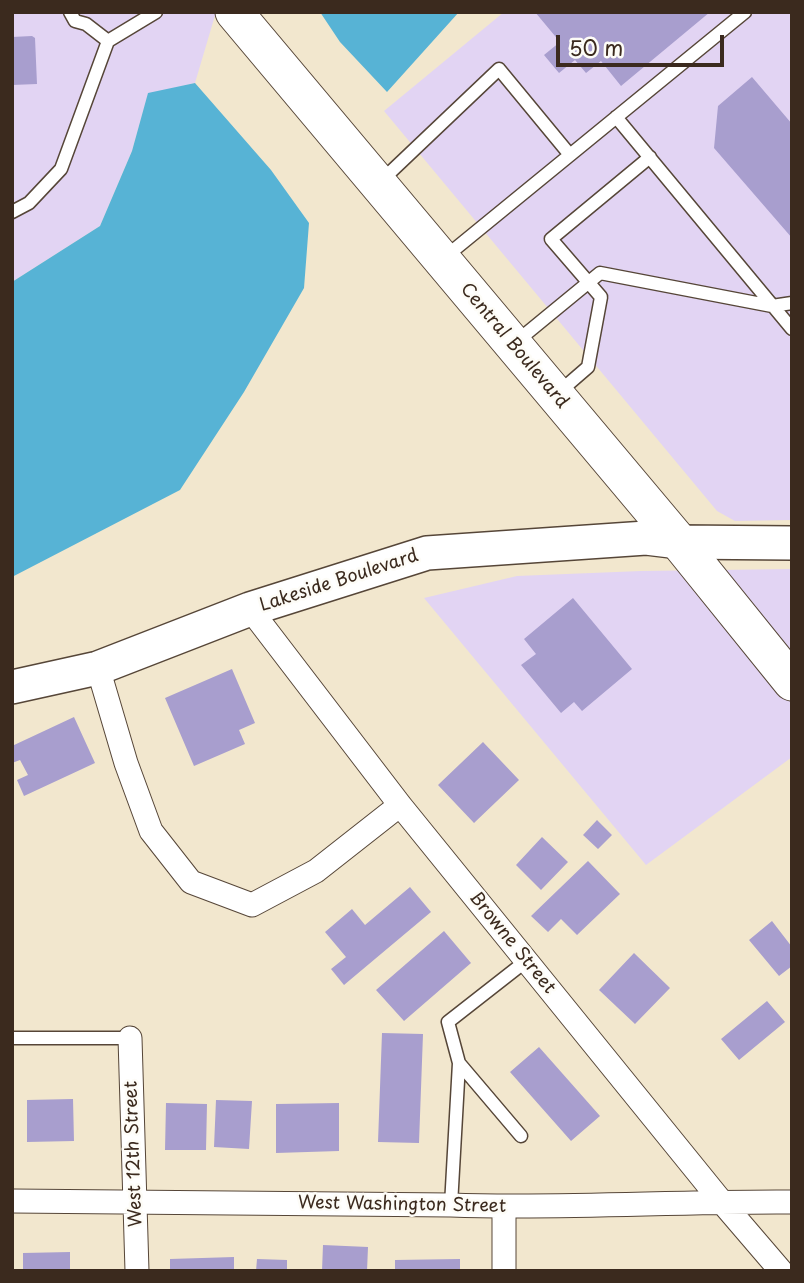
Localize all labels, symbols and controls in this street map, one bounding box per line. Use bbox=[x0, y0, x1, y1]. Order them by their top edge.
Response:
scale bar bbox=[559, 21, 727, 65]
text: 50 m bbox=[569, 31, 623, 63]
street label: Central Boulevard bbox=[455, 279, 573, 413]
street label: Lakeside Boulevard bbox=[257, 545, 421, 617]
street label: Browne Street bbox=[464, 888, 560, 998]
street label: West 12th Street bbox=[121, 1081, 147, 1227]
street label: West Washington Street bbox=[298, 1192, 506, 1218]

